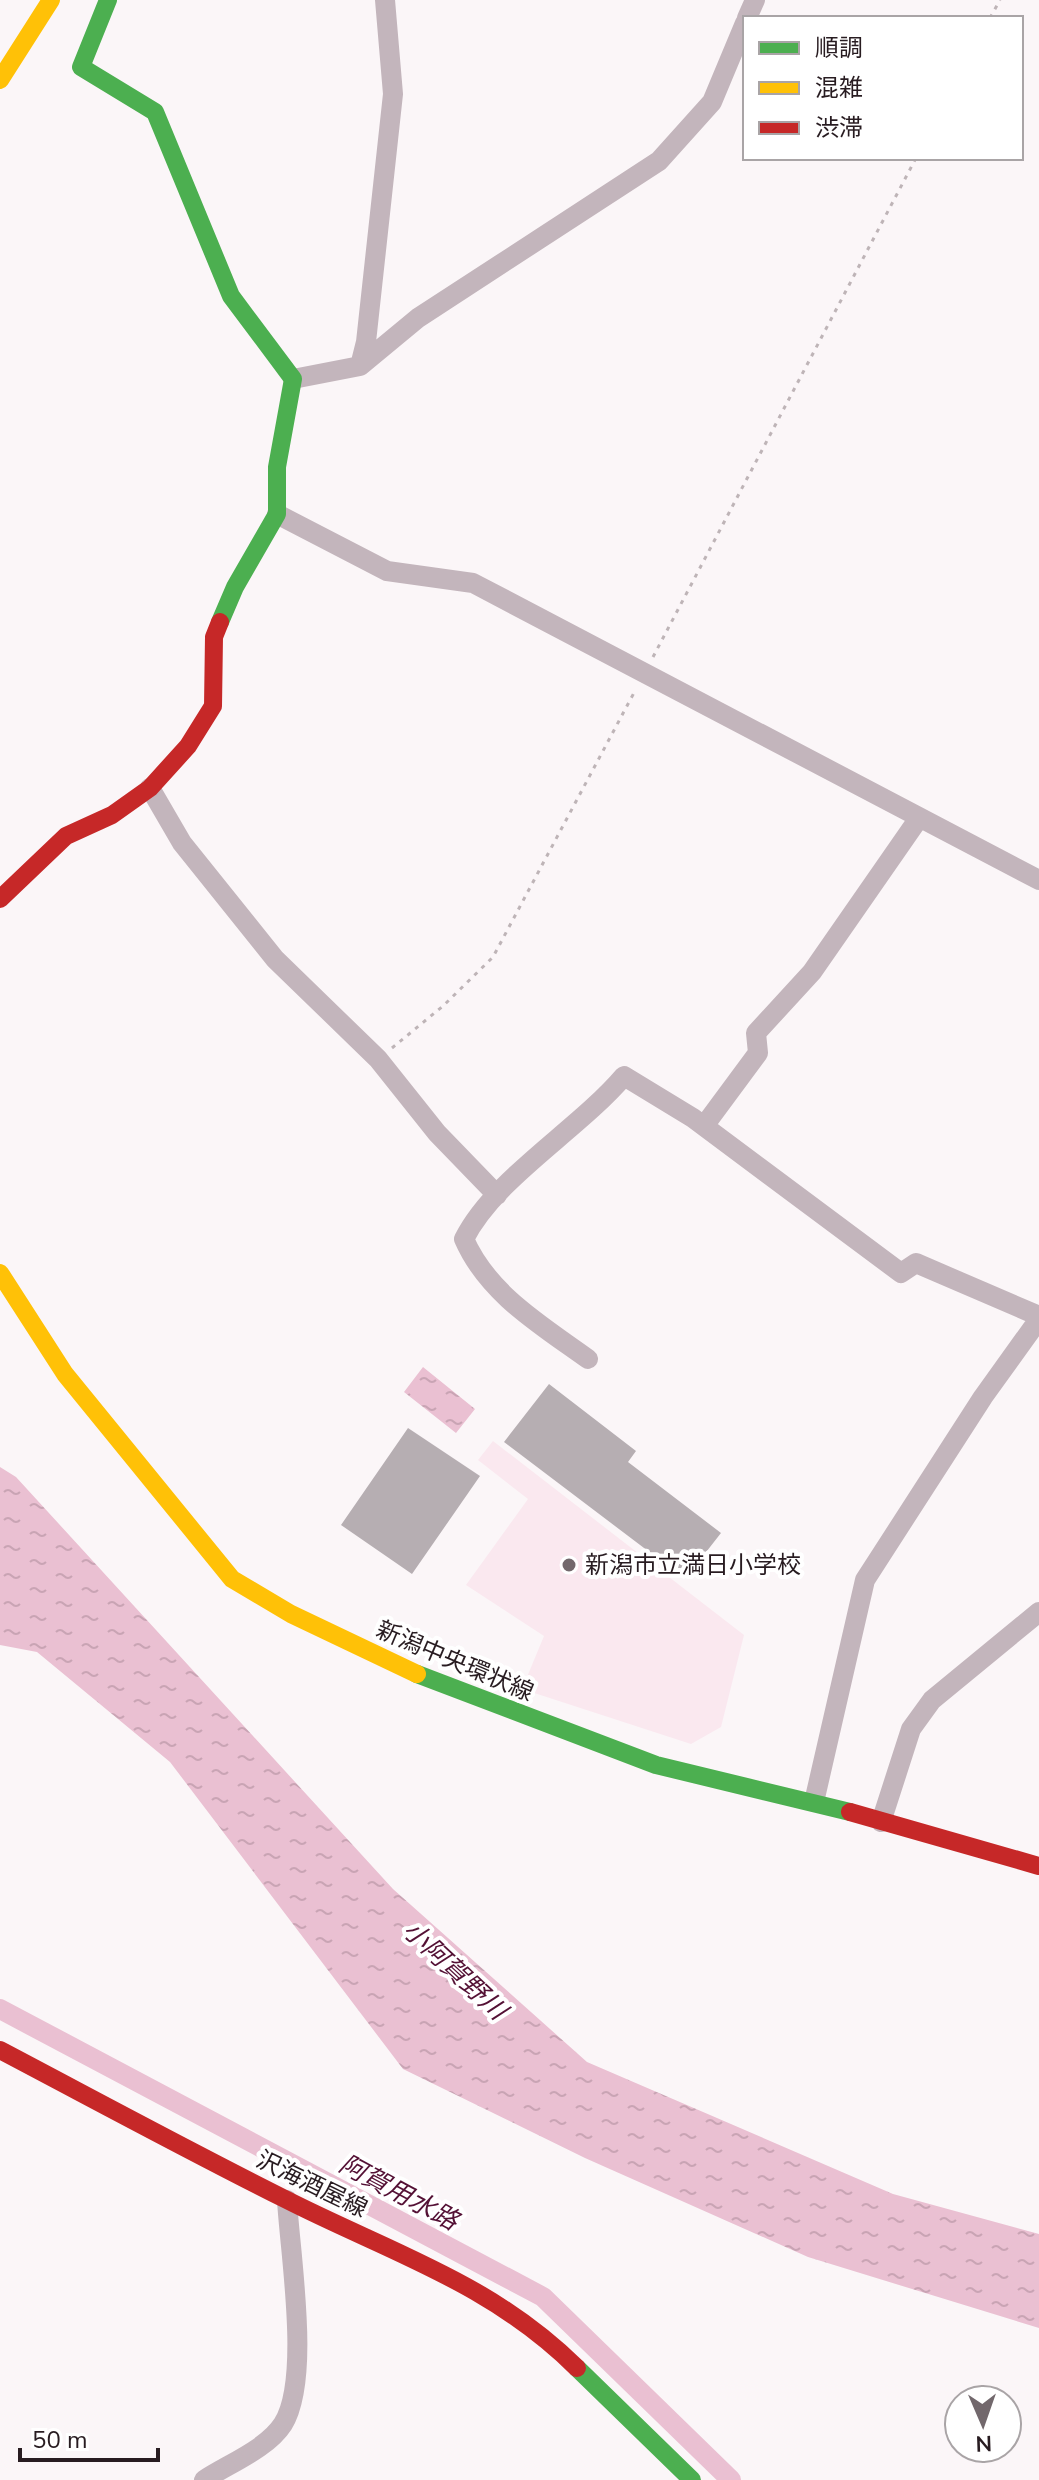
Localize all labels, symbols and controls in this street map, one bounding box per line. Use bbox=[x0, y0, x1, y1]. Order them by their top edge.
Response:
legend bbox=[743, 16, 1023, 160]
text: 順調 bbox=[815, 32, 863, 64]
text: 混雑 bbox=[815, 72, 863, 104]
text: 渋滞 bbox=[815, 112, 863, 144]
place label: 新潟市立満日小学校 bbox=[585, 1549, 801, 1581]
marker: 新潟市立満日小学校 bbox=[560, 1556, 578, 1574]
street label: 新潟中央環状線 bbox=[371, 1613, 539, 1709]
water label: 小阿賀野川 bbox=[395, 1913, 516, 2030]
street label: 沢海酒屋線 bbox=[251, 2143, 373, 2225]
water label: 阿賀用水路 bbox=[333, 2146, 466, 2239]
north arrow bbox=[943, 2384, 1023, 2464]
scale bar bbox=[20, 2412, 158, 2462]
text: 50 m bbox=[32, 2424, 88, 2456]
text: N bbox=[975, 2428, 992, 2458]

